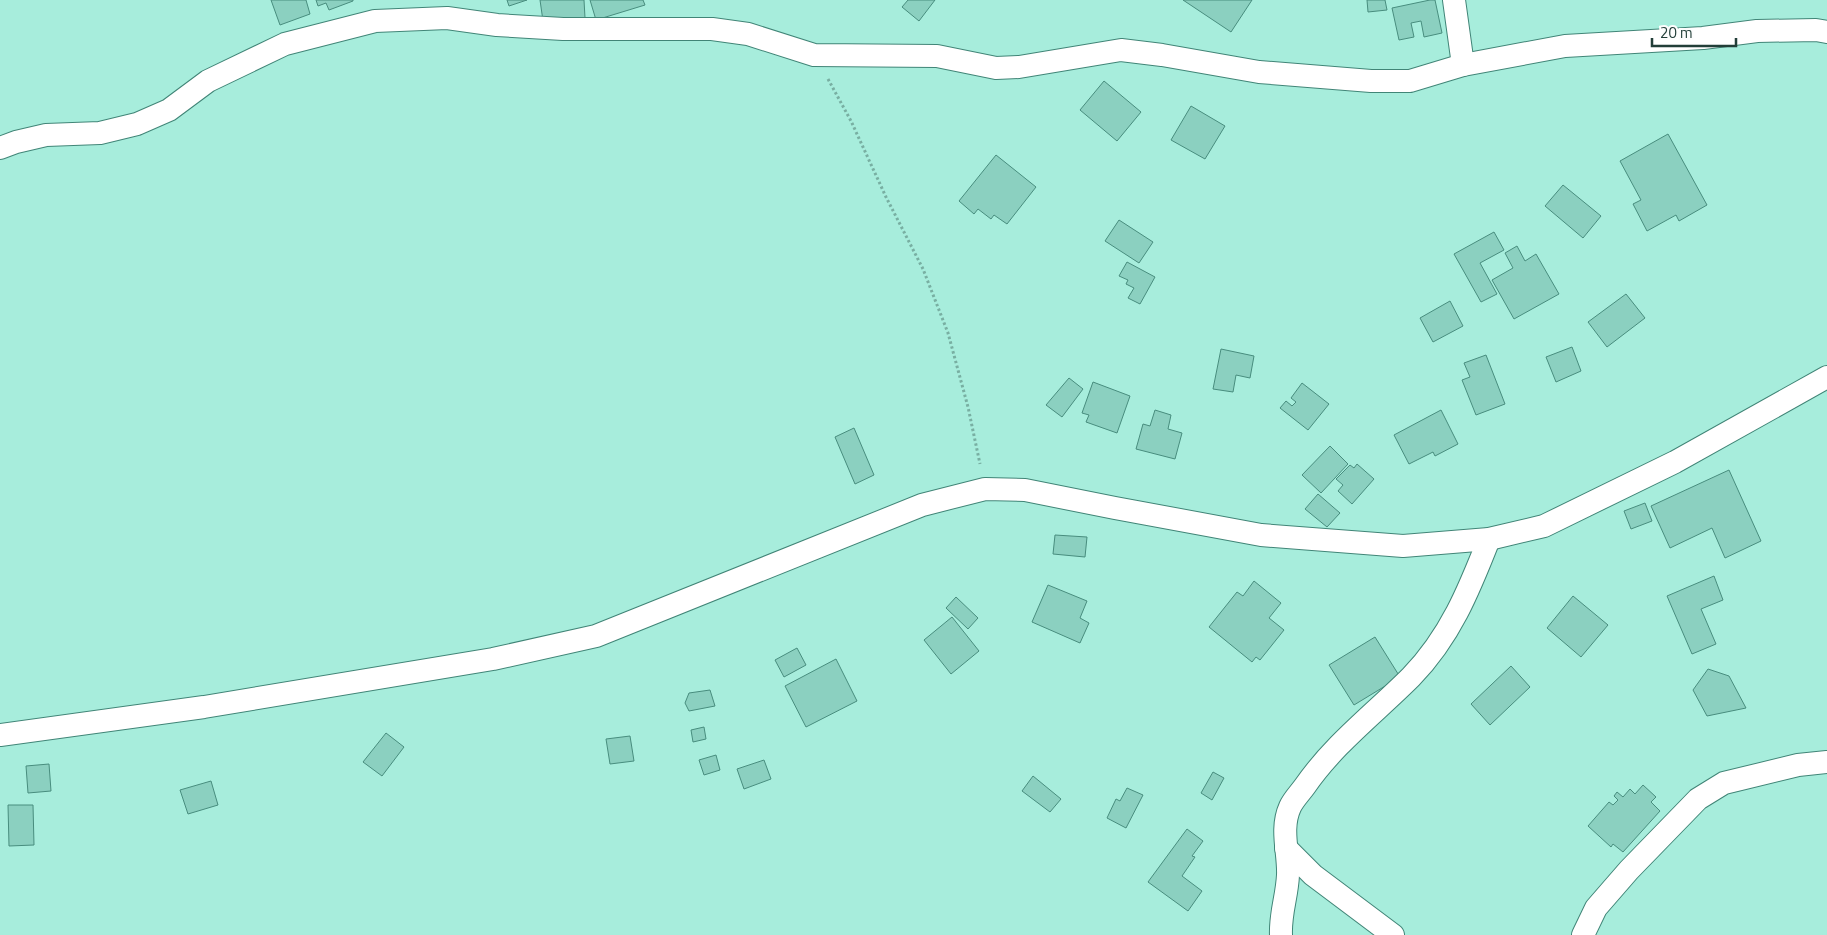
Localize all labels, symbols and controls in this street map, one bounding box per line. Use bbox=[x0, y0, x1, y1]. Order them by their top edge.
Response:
scale bar bbox=[1652, 15, 1736, 47]
text: 20 m bbox=[1660, 21, 1693, 44]

